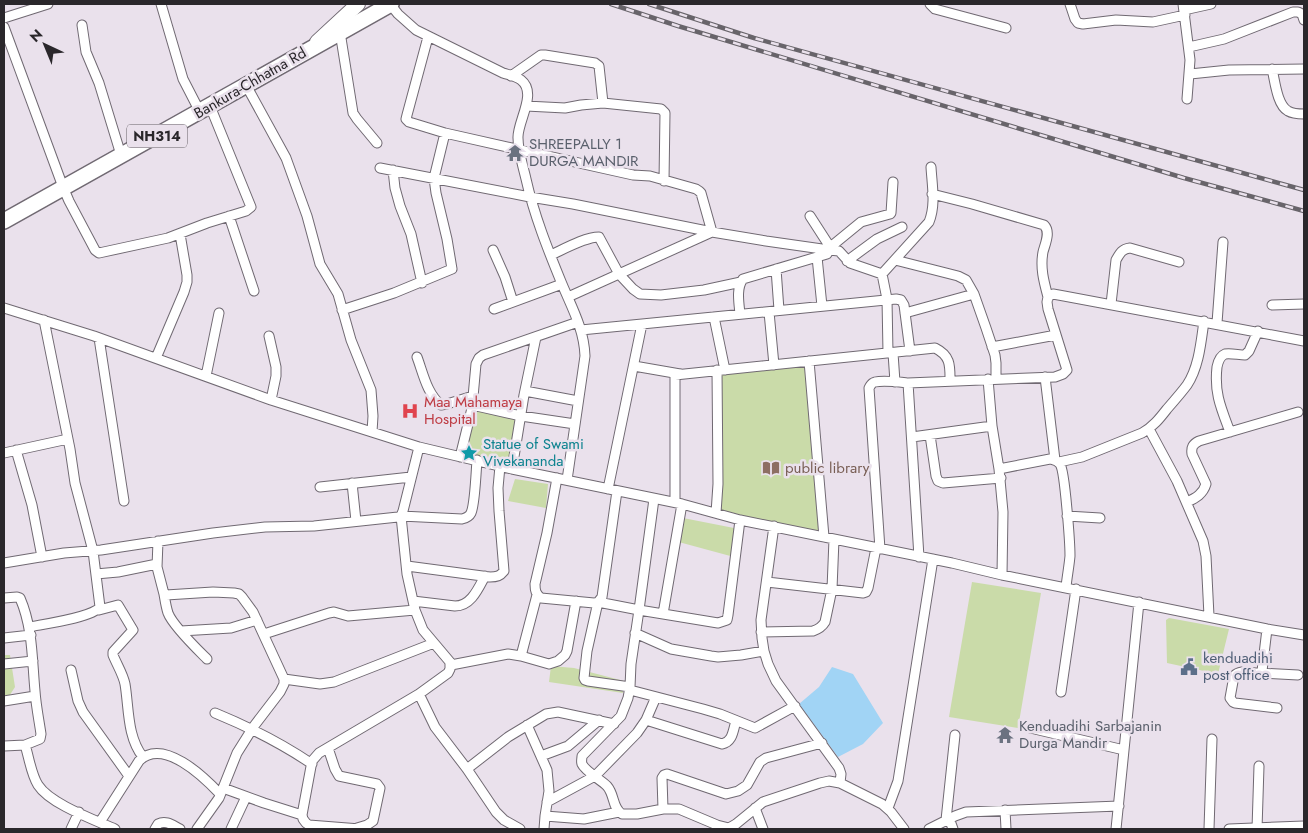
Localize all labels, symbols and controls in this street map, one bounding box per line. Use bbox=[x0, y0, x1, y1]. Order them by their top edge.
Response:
north arrow bbox=[20, 20, 70, 70]
text: N bbox=[25, 25, 47, 47]
street label: Bankura-Chhatna Rd bbox=[190, 42, 310, 124]
road number: NH314 bbox=[127, 124, 187, 148]
place label: SHREEPALLY 1 DURGA MANDIR bbox=[529, 133, 639, 172]
temple icon: SHREEPALLY 1 DURGA MANDIR bbox=[505, 143, 525, 163]
place label: Maa Mahamaya Hospital bbox=[424, 391, 522, 430]
hospital icon: Maa Mahamaya Hospital bbox=[400, 401, 420, 421]
place label: Statue of Swami Vivekananda bbox=[483, 433, 584, 472]
place icon: Statue of Swami Vivekananda bbox=[459, 443, 479, 463]
place label: public library bbox=[785, 457, 870, 479]
library icon: public library bbox=[761, 458, 781, 478]
place label: kenduadihi post office bbox=[1203, 647, 1273, 686]
public building icon: kenduadihi post office bbox=[1179, 657, 1199, 677]
place label: Kenduadihi Sarbajanin Durga Mandir bbox=[1019, 715, 1162, 754]
temple icon: Kenduadihi Sarbajanin Durga Mandir bbox=[995, 725, 1015, 745]

